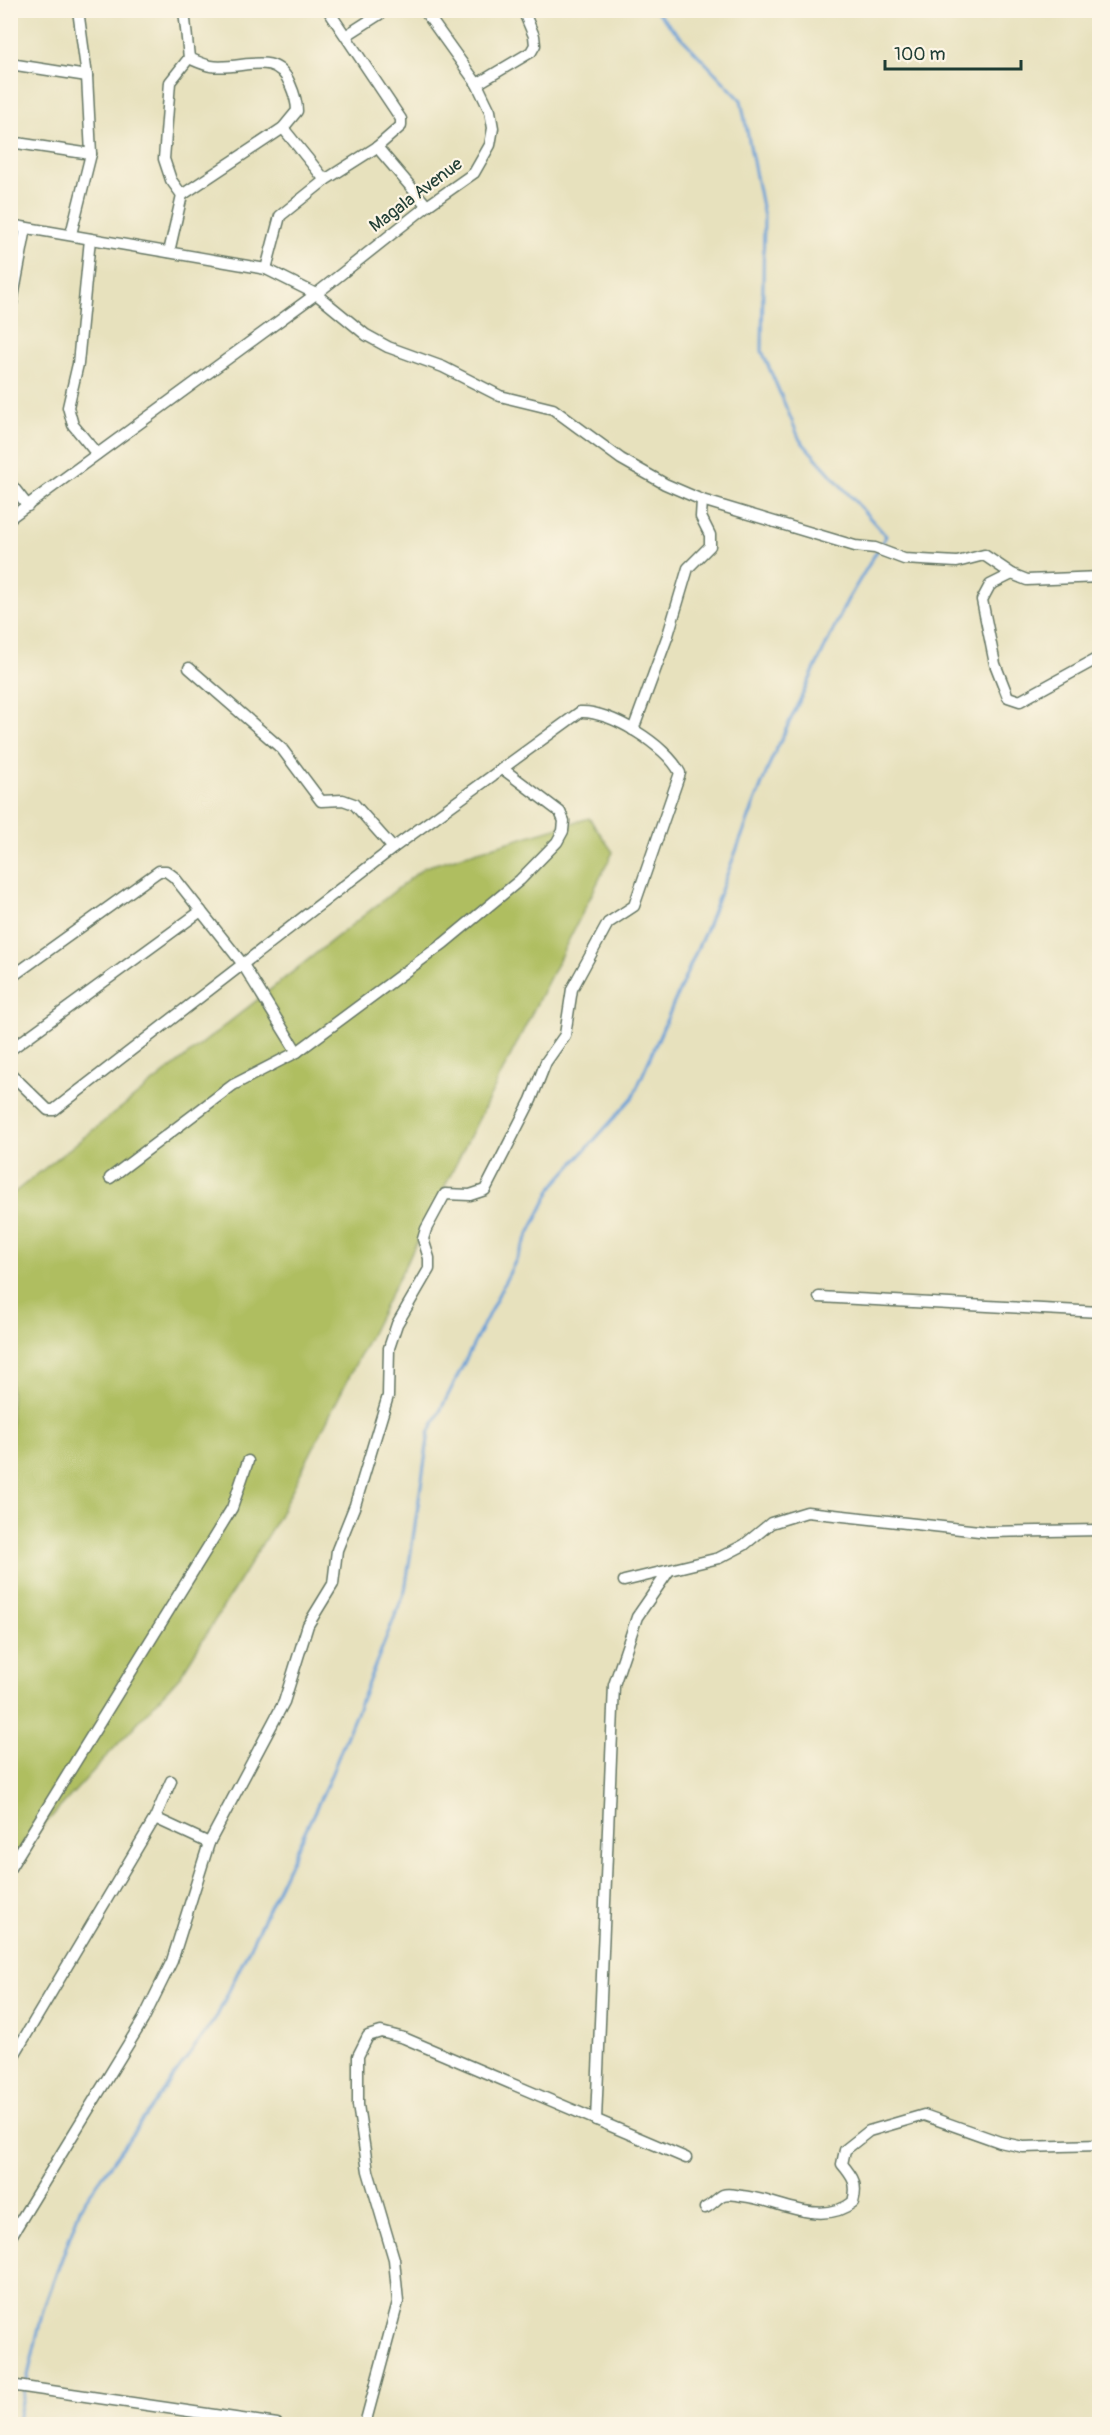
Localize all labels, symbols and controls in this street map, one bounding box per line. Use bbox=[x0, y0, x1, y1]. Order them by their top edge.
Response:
scale bar bbox=[885, 33, 1022, 71]
text: 100 m bbox=[894, 43, 946, 66]
street label: Magala Avenue bbox=[365, 152, 467, 237]

